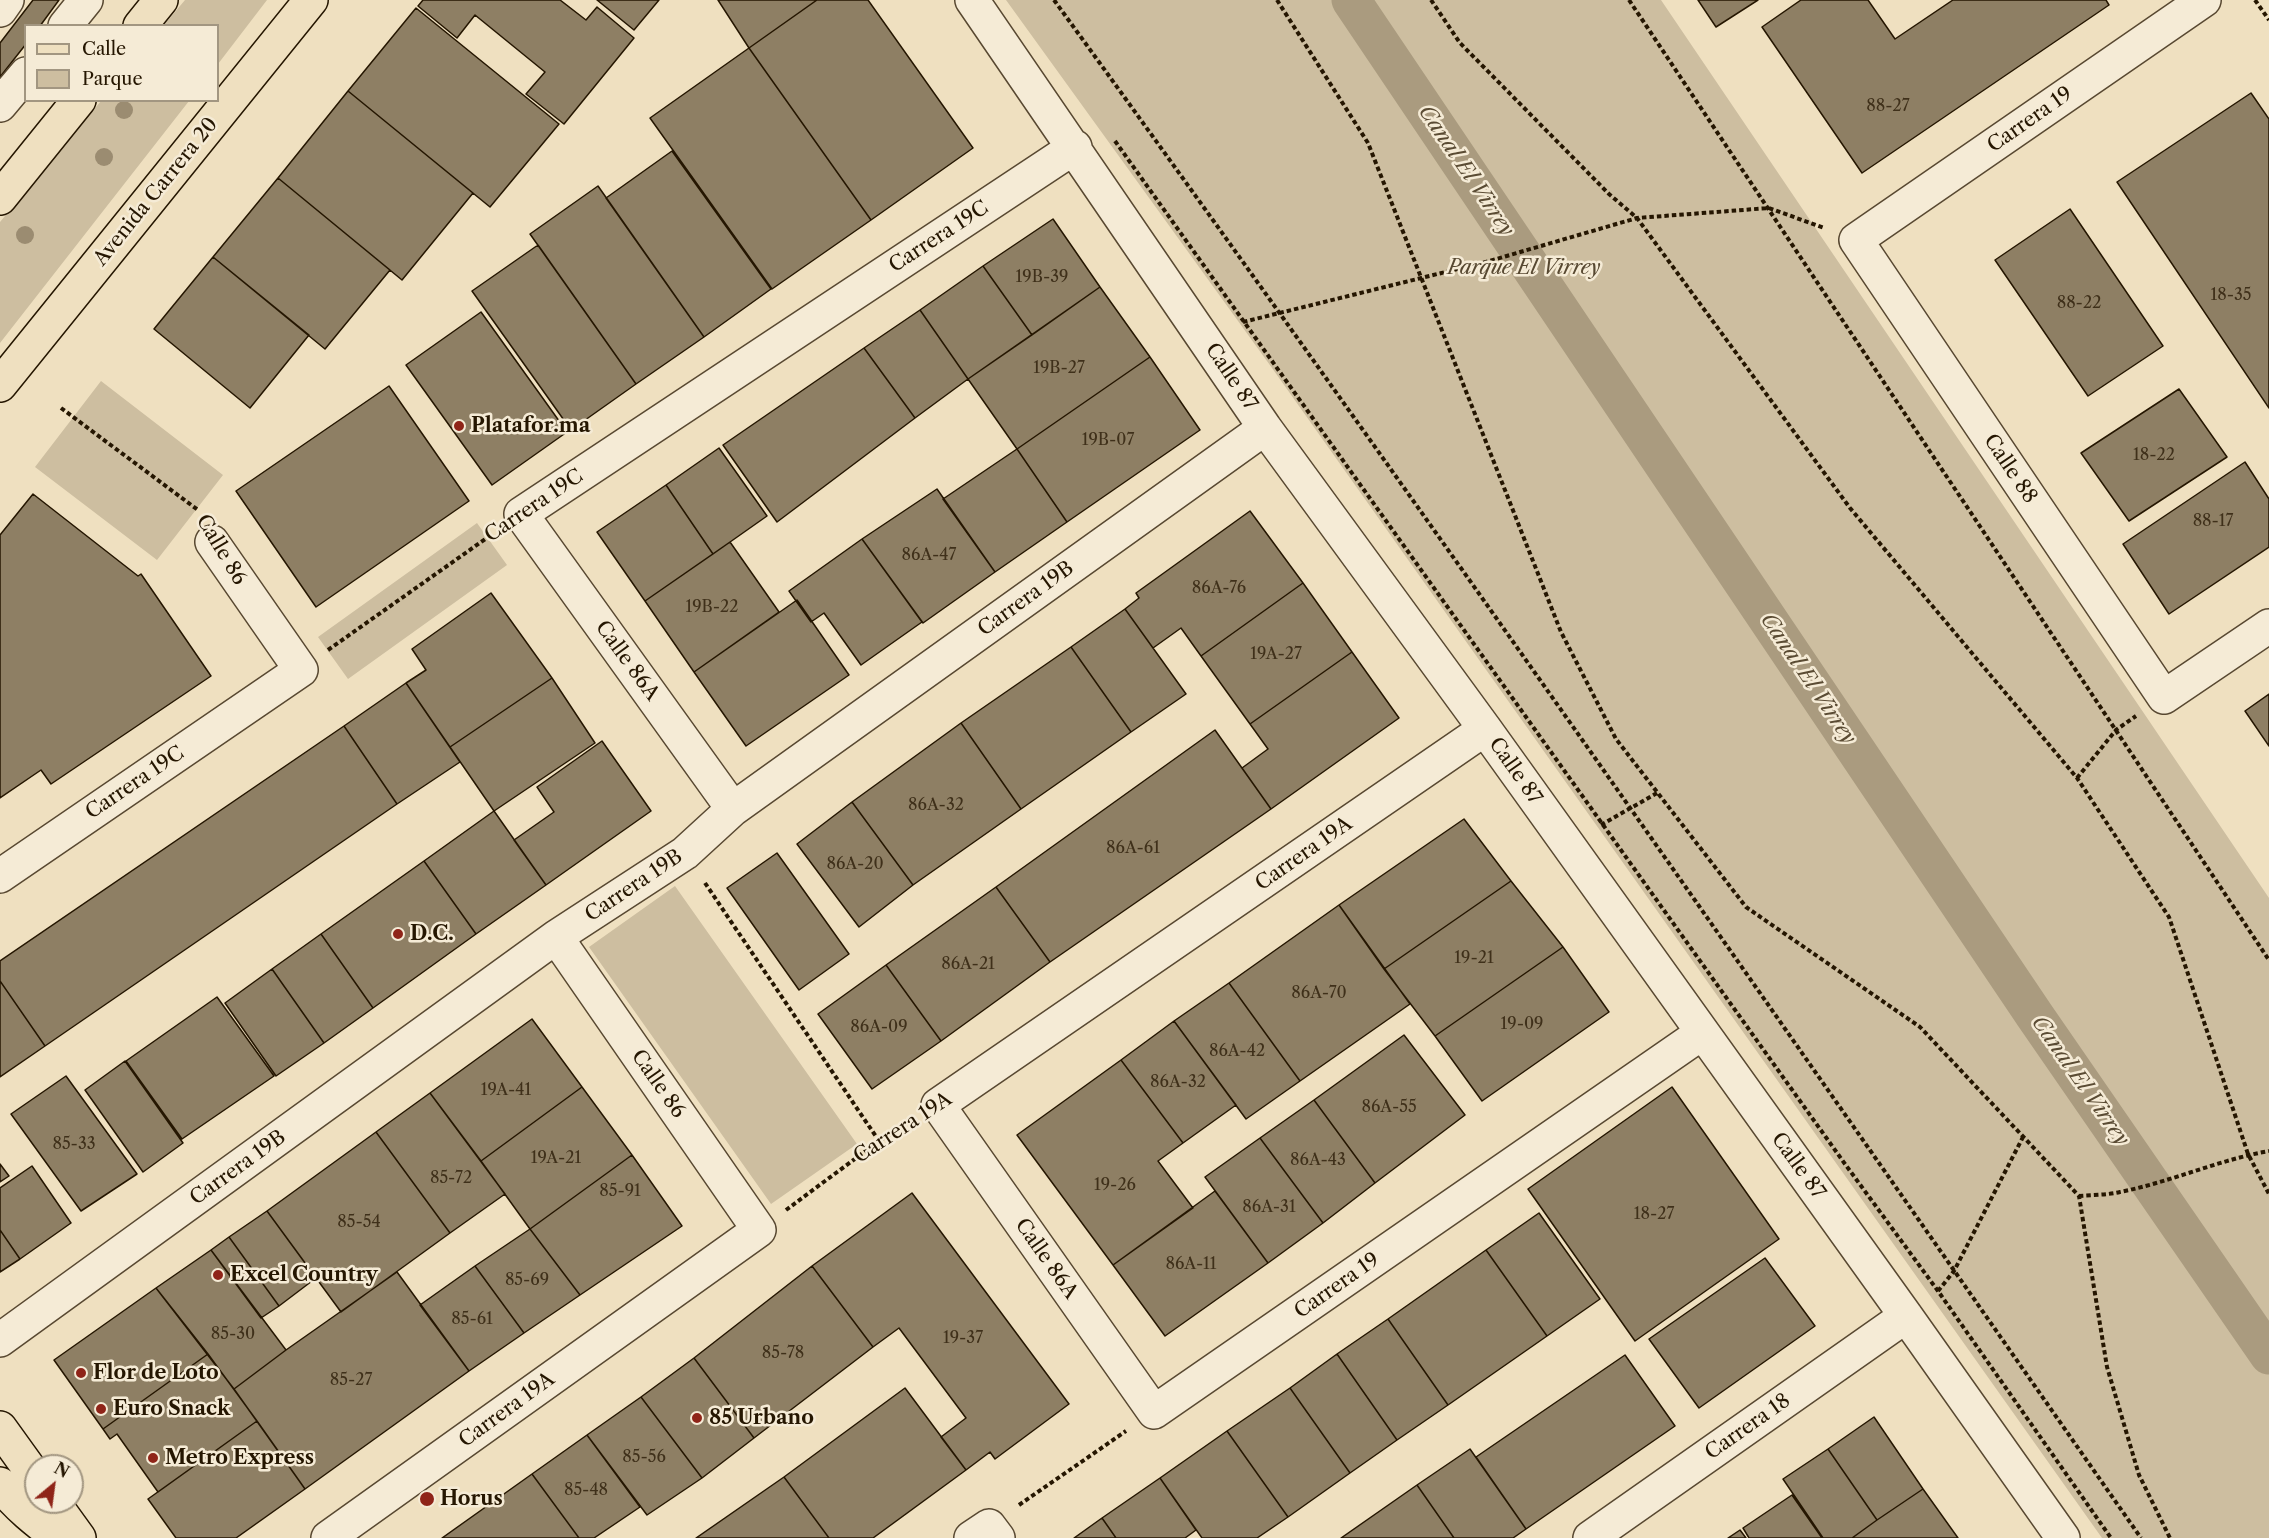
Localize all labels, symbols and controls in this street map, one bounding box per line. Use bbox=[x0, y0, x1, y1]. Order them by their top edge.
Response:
legend bbox=[24, 24, 219, 102]
text: Calle bbox=[82, 38, 126, 60]
text: Parque bbox=[82, 68, 143, 90]
street label: Carrera 19 bbox=[1983, 82, 2077, 158]
house number: 88-27 bbox=[1866, 96, 1910, 116]
water label: Canal El Virrey bbox=[1413, 101, 1519, 241]
street label: Avenida Carrera 20 bbox=[89, 113, 223, 271]
street label: Carrera 19C bbox=[885, 196, 993, 278]
park label: Parque El Virrey bbox=[1448, 256, 1600, 280]
house number: 19B-39 bbox=[1016, 267, 1068, 287]
house number: 18-35 bbox=[2210, 285, 2252, 305]
house number: 88-22 bbox=[2057, 293, 2101, 313]
street label: Calle 87 bbox=[1200, 339, 1262, 415]
house number: 19B-27 bbox=[1033, 358, 1085, 378]
place label: Platafor.ma bbox=[471, 414, 590, 438]
marker: Platafor.ma bbox=[452, 419, 466, 433]
house number: 19B-07 bbox=[1082, 430, 1134, 450]
street label: Calle 88 bbox=[1978, 430, 2042, 508]
house number: 18-22 bbox=[2133, 445, 2175, 465]
street label: Carrera 19C bbox=[480, 464, 588, 548]
street label: Calle 86 bbox=[191, 510, 251, 590]
house number: 88-17 bbox=[2193, 511, 2233, 531]
house number: 86A-47 bbox=[902, 545, 956, 565]
street label: Carrera 19B bbox=[974, 556, 1078, 642]
house number: 86A-76 bbox=[1192, 578, 1246, 598]
house number: 19B-22 bbox=[686, 597, 738, 617]
water label: Canal El Virrey bbox=[1755, 609, 1861, 749]
street label: Calle 86A bbox=[590, 616, 664, 706]
house number: 19A-27 bbox=[1250, 644, 1302, 664]
street label: Calle 87 bbox=[1483, 733, 1547, 809]
street label: Carrera 19C bbox=[81, 741, 189, 825]
house number: 86A-32 bbox=[908, 795, 964, 815]
street label: Carrera 19A bbox=[1251, 812, 1357, 896]
house number: 86A-61 bbox=[1106, 838, 1160, 858]
street label: Carrera 19B bbox=[581, 845, 687, 927]
house number: 86A-20 bbox=[826, 854, 884, 874]
place label: D.C. bbox=[410, 922, 454, 946]
marker: D.C. bbox=[391, 927, 405, 941]
house number: 19-21 bbox=[1454, 948, 1494, 968]
house number: 86A-21 bbox=[941, 954, 995, 974]
house number: 86A-70 bbox=[1291, 983, 1347, 1003]
water label: Canal El Virrey bbox=[2026, 1011, 2134, 1151]
house number: 19-09 bbox=[1501, 1014, 1543, 1034]
house number: 86A-09 bbox=[850, 1017, 908, 1037]
house number: 86A-42 bbox=[1209, 1041, 1265, 1061]
street label: Calle 86 bbox=[626, 1045, 690, 1123]
house number: 86A-32 bbox=[1150, 1072, 1206, 1092]
house number: 19A-41 bbox=[481, 1080, 531, 1100]
street label: Carrera 19A bbox=[849, 1087, 957, 1169]
house number: 86A-55 bbox=[1361, 1097, 1417, 1117]
street label: Carrera 19B bbox=[186, 1125, 290, 1211]
street label: Calle 87 bbox=[1766, 1128, 1830, 1204]
house number: 85-33 bbox=[52, 1134, 96, 1154]
house number: 19A-21 bbox=[531, 1148, 581, 1168]
house number: 86A-43 bbox=[1290, 1150, 1346, 1170]
house number: 85-72 bbox=[430, 1168, 472, 1188]
house number: 19-26 bbox=[1094, 1175, 1136, 1195]
house number: 85-91 bbox=[599, 1181, 641, 1201]
house number: 86A-31 bbox=[1242, 1197, 1296, 1217]
house number: 18-27 bbox=[1634, 1204, 1674, 1224]
house number: 85-54 bbox=[337, 1212, 381, 1232]
street label: Calle 86A bbox=[1010, 1214, 1082, 1304]
street label: Carrera 19 bbox=[1290, 1248, 1384, 1324]
house number: 86A-11 bbox=[1165, 1254, 1217, 1274]
place label: Excel Country bbox=[230, 1263, 378, 1287]
marker: Excel Country bbox=[211, 1268, 225, 1282]
house number: 85-69 bbox=[505, 1270, 549, 1290]
house number: 85-61 bbox=[451, 1309, 493, 1329]
house number: 85-30 bbox=[211, 1324, 255, 1344]
house number: 19-37 bbox=[943, 1328, 983, 1348]
house number: 85-78 bbox=[762, 1343, 804, 1363]
place label: Flor de Loto bbox=[93, 1361, 219, 1385]
marker: Flor de Loto bbox=[74, 1366, 88, 1380]
street label: Carrera 19A bbox=[455, 1367, 559, 1453]
house number: 85-27 bbox=[330, 1370, 372, 1390]
street label: Carrera 18 bbox=[1701, 1389, 1795, 1465]
place label: Euro Snack bbox=[113, 1397, 230, 1421]
marker: Euro Snack bbox=[94, 1402, 108, 1416]
place label: 85 Urbano bbox=[709, 1406, 814, 1430]
marker: 85 Urbano bbox=[690, 1411, 704, 1425]
place label: Metro Express bbox=[165, 1446, 314, 1470]
house number: 85-56 bbox=[622, 1447, 666, 1467]
marker: Metro Express bbox=[146, 1451, 160, 1465]
north arrow bbox=[24, 1454, 84, 1514]
text: N bbox=[51, 1458, 73, 1482]
house number: 85-48 bbox=[564, 1480, 608, 1500]
place label: Horus bbox=[440, 1487, 503, 1511]
marker: Horus bbox=[418, 1490, 436, 1508]

